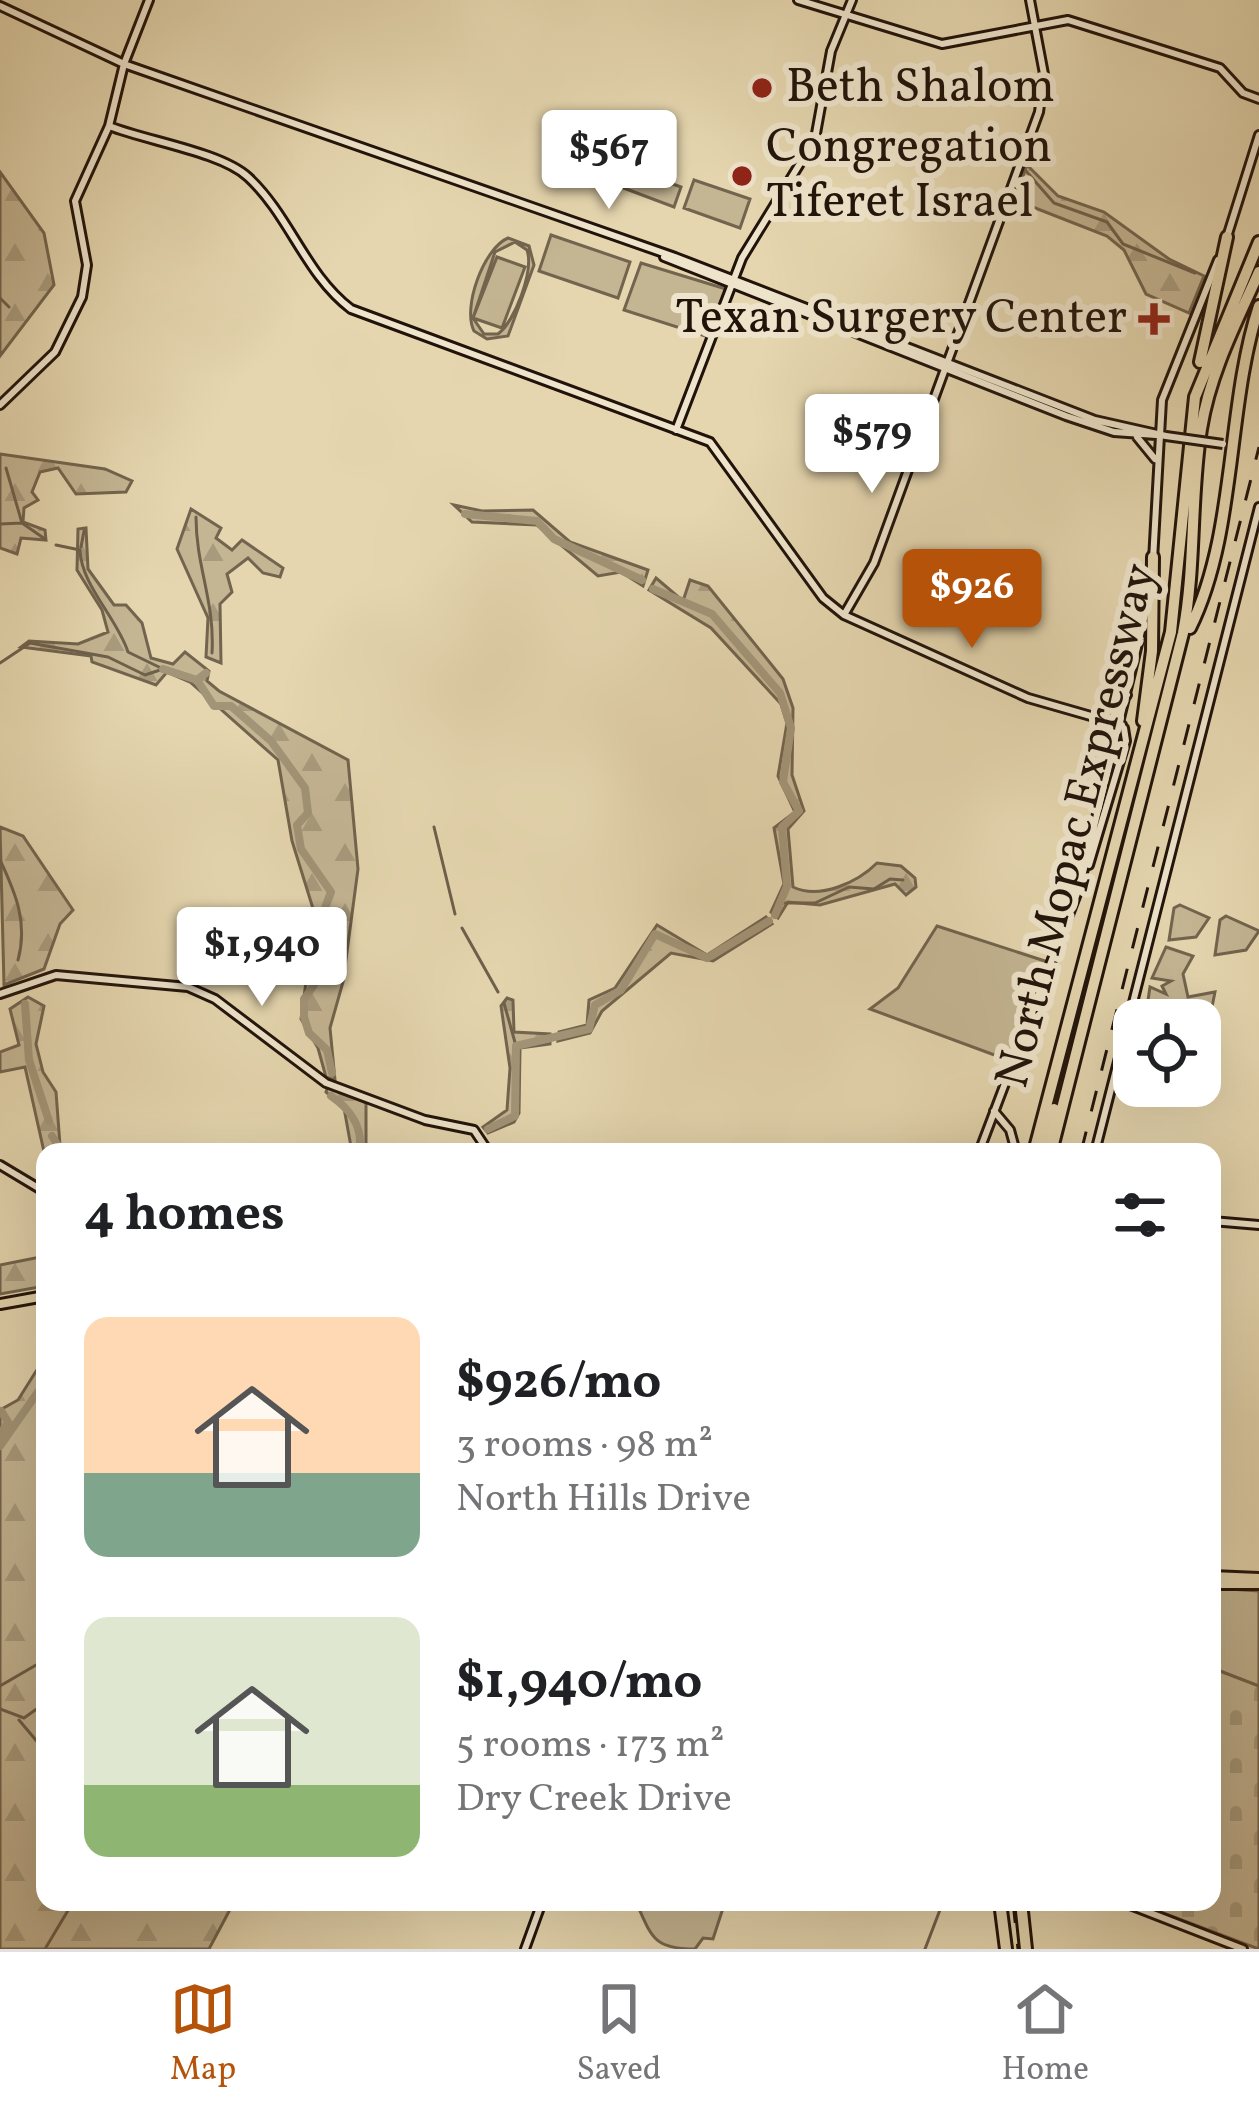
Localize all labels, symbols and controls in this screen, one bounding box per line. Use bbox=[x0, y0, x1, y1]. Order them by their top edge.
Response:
place label: Beth Shalom bbox=[786, 55, 1055, 122]
marker: Beth Shalom bbox=[749, 75, 775, 101]
pin: $567 bbox=[538, 110, 680, 212]
place label: Congregation Tiferet Israel bbox=[766, 115, 1052, 237]
text: $567 bbox=[569, 122, 649, 176]
marker: Congregation Tiferet Israel bbox=[729, 163, 755, 189]
place label: Texan Surgery Center bbox=[675, 286, 1127, 353]
marker: Texan Surgery Center bbox=[1138, 303, 1170, 335]
pin: $579 bbox=[801, 394, 943, 496]
text: $579 bbox=[832, 406, 912, 460]
pin: $926 bbox=[901, 549, 1043, 651]
street label: North Mopac Expressway bbox=[980, 557, 1176, 1095]
text: $926 bbox=[930, 561, 1014, 615]
pin: $1,940 bbox=[164, 907, 360, 1009]
text: $1,940 bbox=[204, 919, 320, 973]
map controls bbox=[1113, 999, 1221, 1107]
button: locate bbox=[1113, 999, 1221, 1107]
text: 4 homes bbox=[84, 1180, 285, 1251]
icon: filters bbox=[1107, 1182, 1173, 1248]
text: $926/mo bbox=[456, 1348, 661, 1419]
icon: home bbox=[180, 1365, 324, 1509]
text: 3 rooms · 98 m² bbox=[456, 1419, 713, 1473]
text: North Hills Drive bbox=[456, 1473, 751, 1527]
text: $1,940/mo bbox=[456, 1648, 702, 1719]
icon: home bbox=[180, 1665, 324, 1809]
text: 5 rooms · 173 m² bbox=[456, 1719, 724, 1773]
text: Dry Creek Drive bbox=[456, 1773, 732, 1827]
tab: Map bbox=[170, 1976, 236, 2094]
tab: Saved bbox=[576, 1976, 661, 2094]
tab: Home bbox=[1002, 1976, 1089, 2094]

